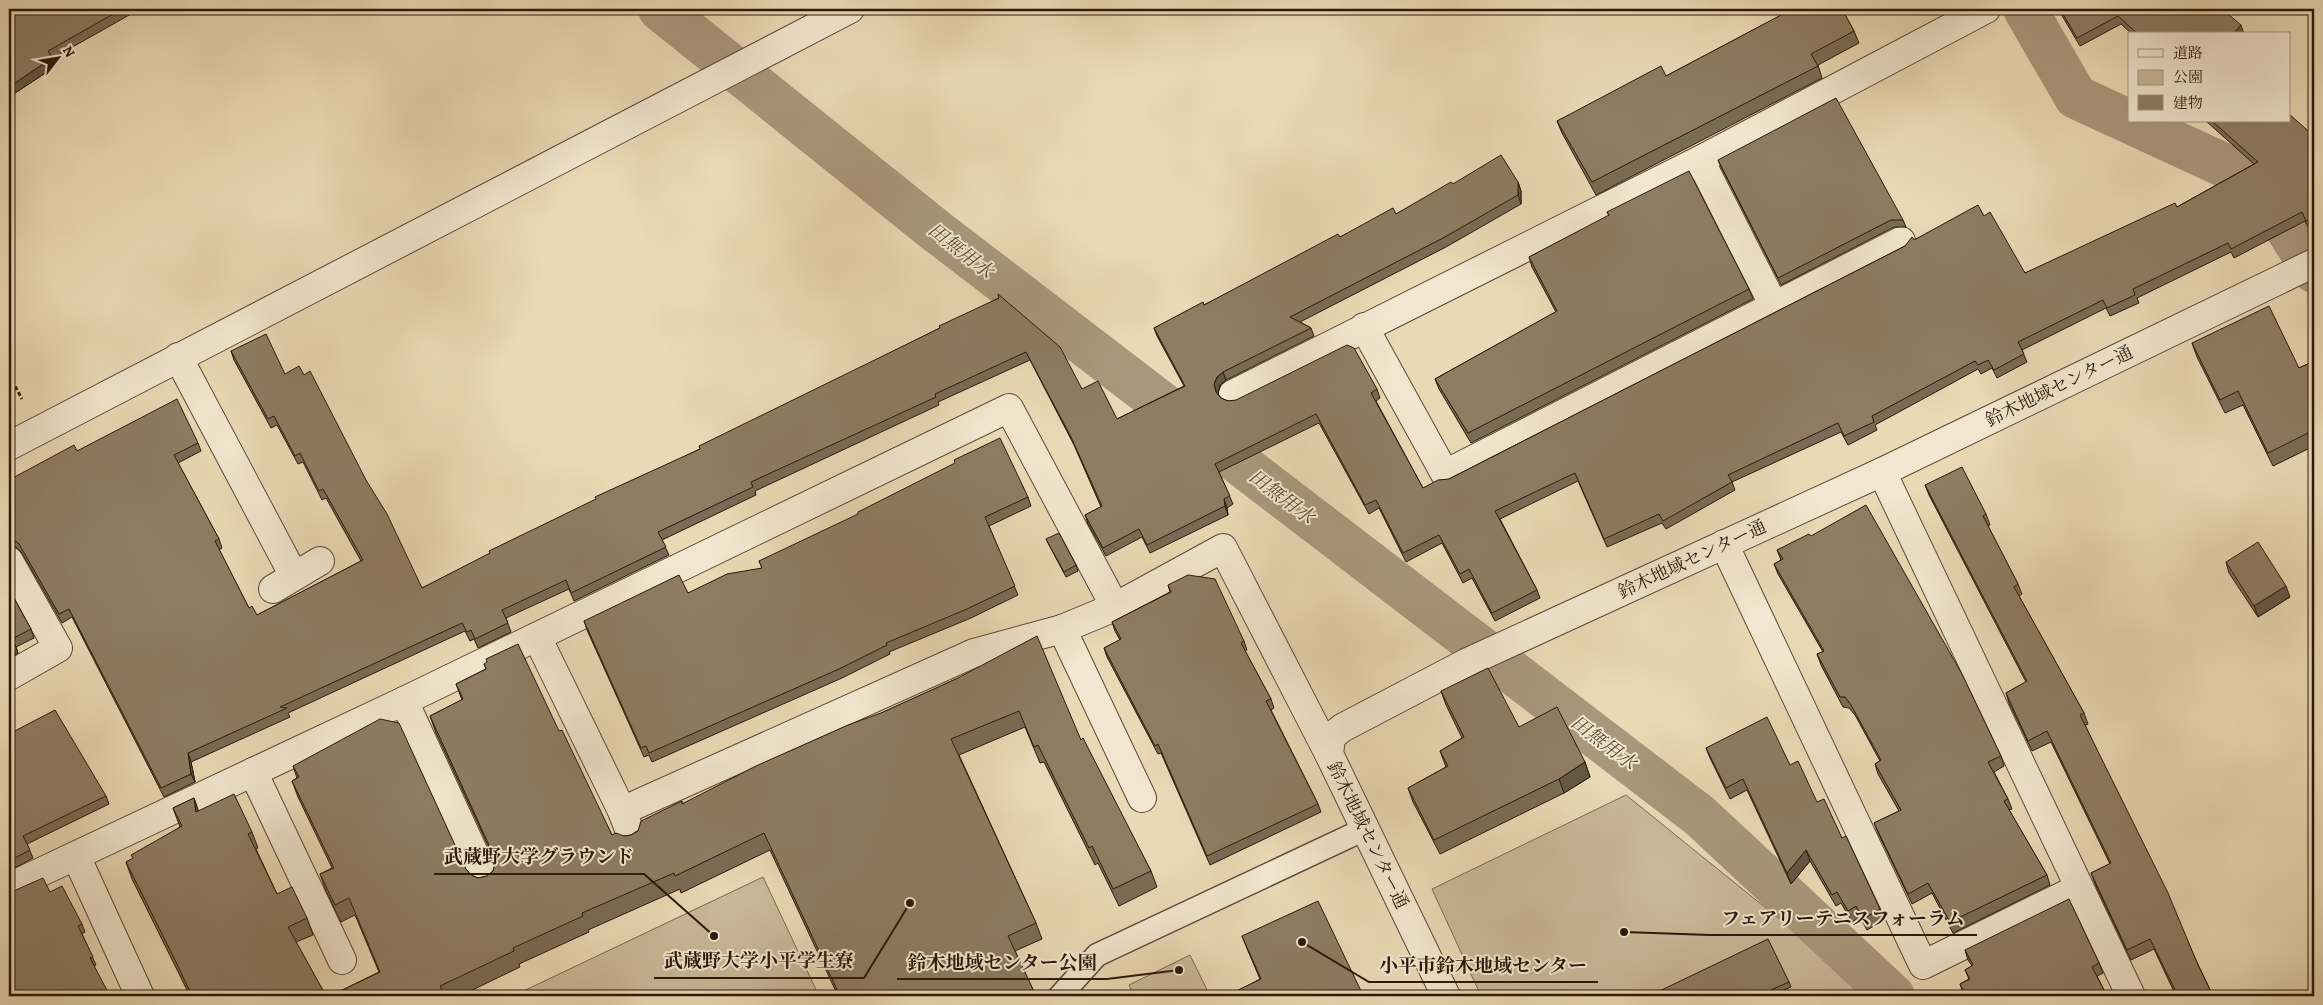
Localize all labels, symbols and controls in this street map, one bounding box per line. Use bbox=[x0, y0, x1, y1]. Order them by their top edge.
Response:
north arrow bbox=[32, 32, 82, 82]
legend bbox=[2128, 32, 2290, 122]
text: N bbox=[58, 42, 79, 61]
text: 道路 bbox=[2173, 43, 2203, 63]
text: 公園 bbox=[2173, 67, 2203, 87]
text: 建物 bbox=[2173, 93, 2203, 113]
water label: 田無用水 bbox=[922, 217, 1000, 286]
street label: 鈴木地域センター通 bbox=[1981, 340, 2137, 432]
water label: 田無用水 bbox=[1243, 464, 1321, 531]
street label: 鈴木地域センター通 bbox=[1614, 514, 1770, 604]
water label: 田無用水 bbox=[1565, 710, 1643, 777]
street label: 鈴木地域センター通 bbox=[1322, 757, 1414, 913]
callout: 武蔵野大学グラウンド bbox=[434, 840, 644, 874]
text: 武蔵野大学グラウンド bbox=[444, 844, 634, 870]
callout: フェアリーテニスフォーラム bbox=[1710, 901, 1977, 935]
text: フェアリーテニスフォーラム bbox=[1721, 906, 1965, 932]
callout: 武蔵野大学小平学生寮 bbox=[654, 944, 864, 978]
callout: 鈴木地域センター公園 bbox=[897, 945, 1107, 979]
text: 武蔵野大学小平学生寮 bbox=[664, 948, 854, 974]
callout: 小平市鈴木地域センター bbox=[1369, 948, 1598, 982]
text: 鈴木地域センター公園 bbox=[907, 950, 1097, 976]
text: 小平市鈴木地域センター bbox=[1379, 953, 1587, 979]

